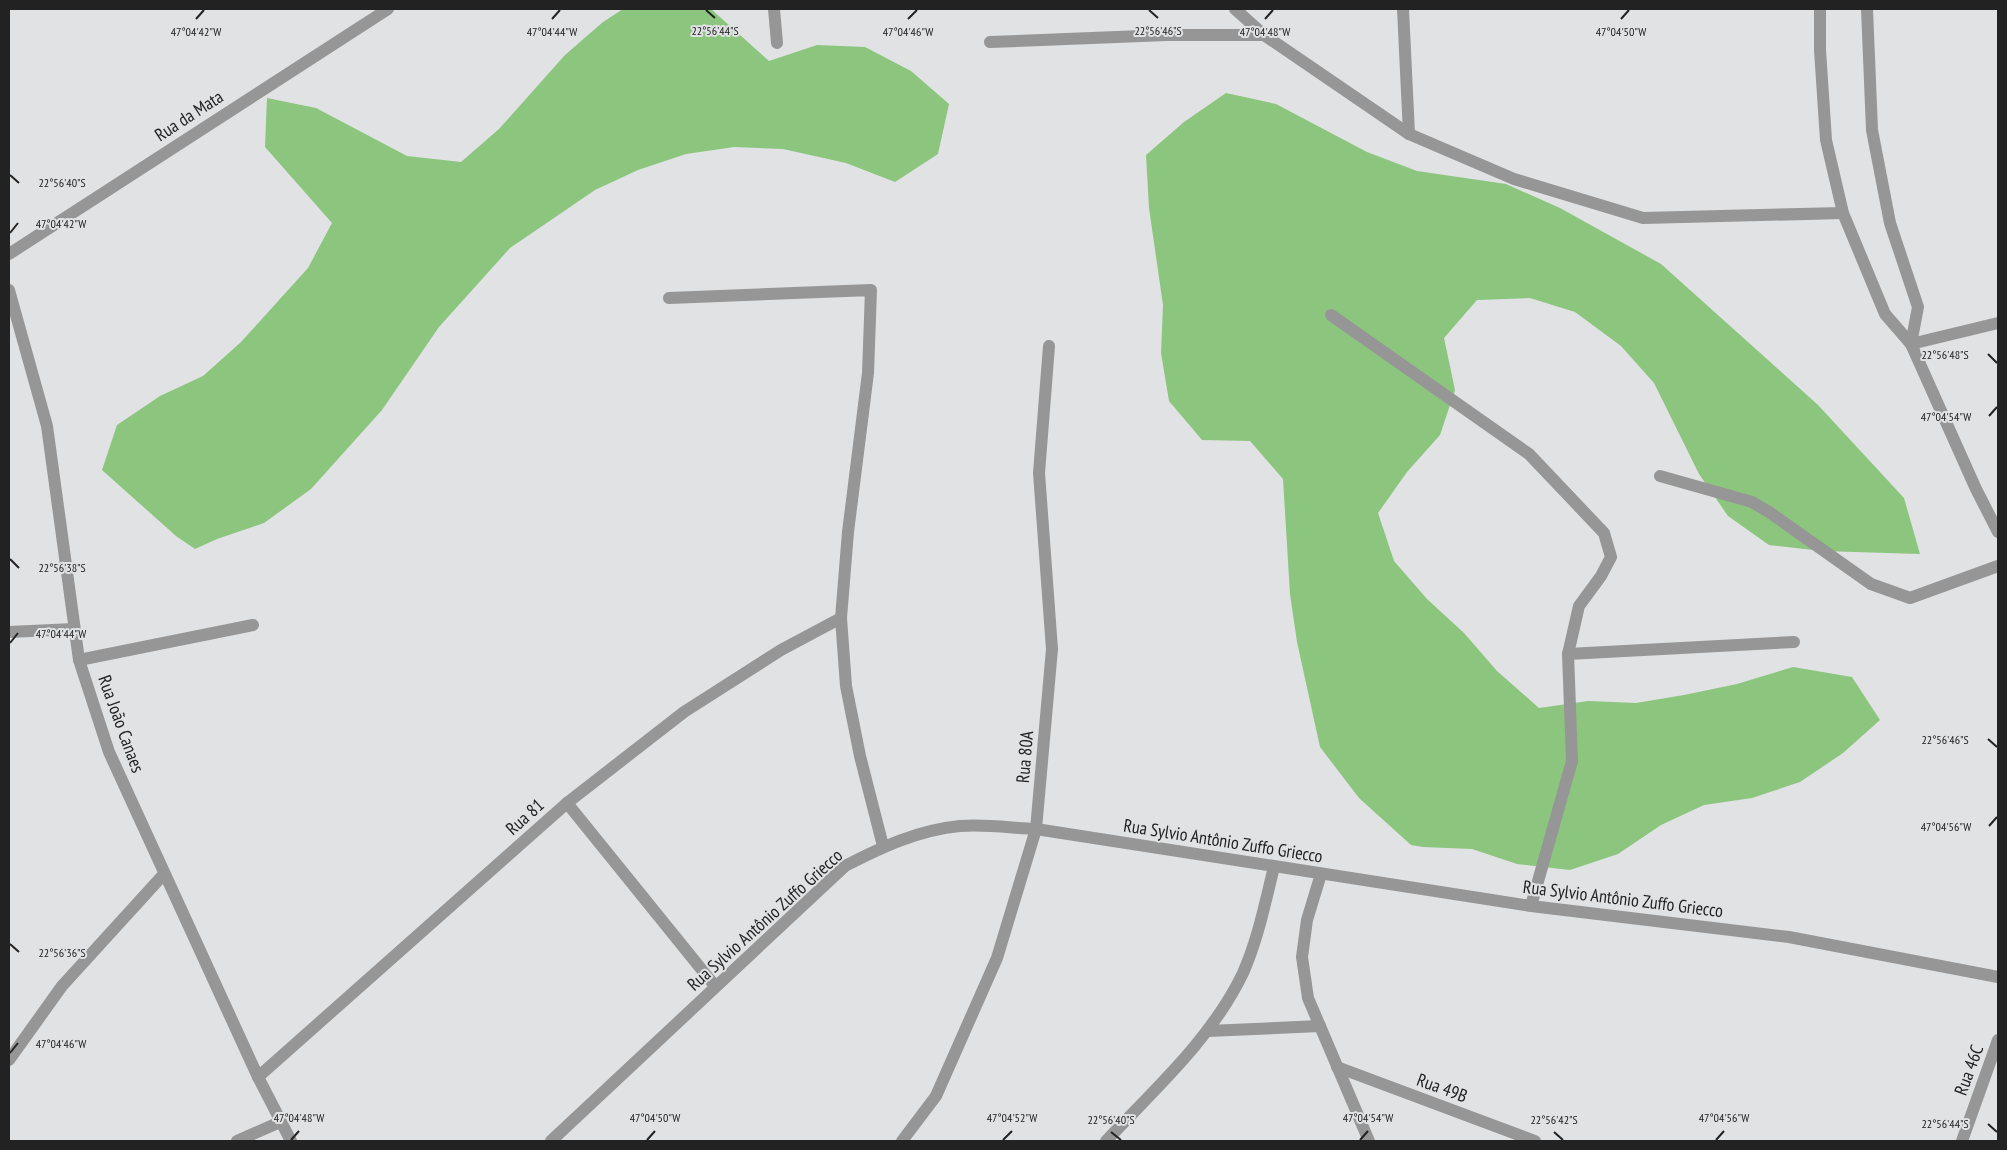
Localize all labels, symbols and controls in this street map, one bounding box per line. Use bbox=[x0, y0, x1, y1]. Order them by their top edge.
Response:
text: 22°56'44"S bbox=[691, 23, 739, 38]
text: 22°56'46"S bbox=[1134, 23, 1182, 38]
text: 47°04'42"W bbox=[171, 24, 221, 39]
text: 47°04'44"W bbox=[527, 24, 577, 39]
text: 47°04'46"W bbox=[883, 24, 933, 39]
text: 47°04'48"W bbox=[1240, 24, 1290, 39]
text: 47°04'50"W bbox=[1596, 24, 1646, 39]
street label: Rua da Mata bbox=[150, 85, 227, 146]
text: 22°56'40"S bbox=[38, 175, 86, 190]
text: 47°04'42"W bbox=[36, 216, 86, 231]
text: 22°56'48"S bbox=[1921, 347, 1969, 362]
text: 47°04'54"W bbox=[1921, 409, 1971, 424]
text: 22°56'38"S bbox=[38, 560, 86, 575]
text: 47°04'44"W bbox=[36, 626, 86, 641]
street label: Rua João Canaes bbox=[93, 672, 150, 776]
street label: Rua 80A bbox=[1011, 729, 1038, 784]
text: 22°56'46"S bbox=[1921, 732, 1969, 747]
street label: Rua 81 bbox=[501, 793, 549, 840]
street label: Rua Sylvio Antônio Zuffo Griecco bbox=[1122, 813, 1325, 868]
text: 47°04'56"W bbox=[1921, 819, 1971, 834]
street label: Rua Sylvio Antônio Zuffo Griecco bbox=[682, 844, 847, 996]
street label: Rua Sylvio Antônio Zuffo Griecco bbox=[1522, 875, 1725, 922]
text: 22°56'36"S bbox=[38, 945, 86, 960]
text: 47°04'46"W bbox=[36, 1036, 86, 1051]
street label: Rua 46C bbox=[1949, 1042, 1988, 1098]
street label: Rua 49B bbox=[1414, 1068, 1471, 1107]
text: 47°04'48"W bbox=[274, 1110, 324, 1125]
text: 47°04'50"W bbox=[630, 1110, 680, 1125]
text: 47°04'52"W bbox=[987, 1110, 1037, 1125]
text: 47°04'54"W bbox=[1343, 1110, 1393, 1125]
text: 47°04'56"W bbox=[1699, 1110, 1749, 1125]
text: 22°56'40"S bbox=[1087, 1112, 1135, 1127]
text: 22°56'42"S bbox=[1530, 1112, 1578, 1127]
text: 22°56'44"S bbox=[1921, 1116, 1969, 1131]

